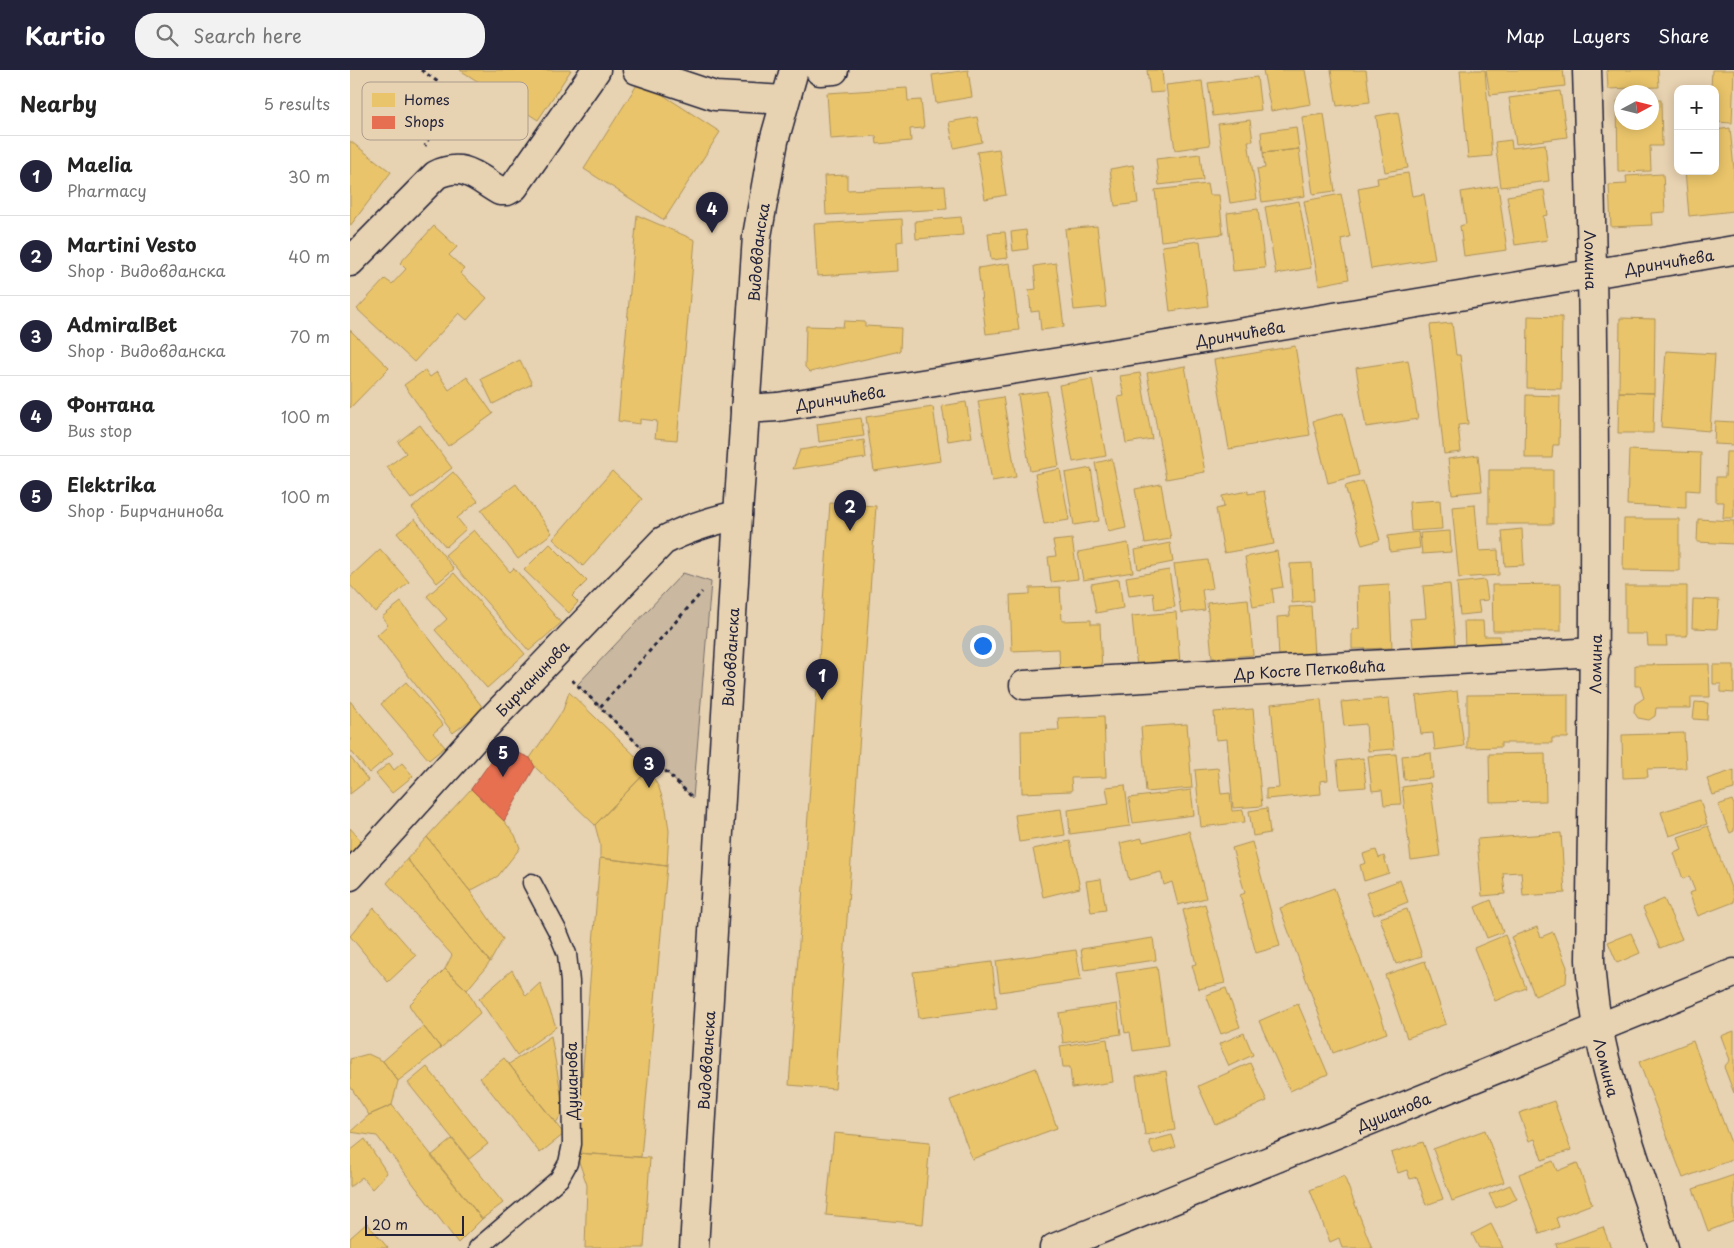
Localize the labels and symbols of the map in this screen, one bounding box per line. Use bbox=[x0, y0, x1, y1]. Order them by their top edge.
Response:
legend bbox=[362, 82, 528, 140]
north arrow bbox=[1614, 85, 1659, 130]
text: Homes bbox=[404, 89, 450, 110]
text: Shops bbox=[404, 111, 444, 132]
pin: 4 bbox=[696, 192, 728, 233]
street label: Видовданска bbox=[741, 200, 774, 302]
street label: Ломина bbox=[1580, 230, 1604, 291]
street label: Дринчићева bbox=[1622, 242, 1716, 280]
street label: Дринчићева bbox=[1193, 314, 1287, 352]
street label: Дринчићева bbox=[793, 379, 887, 416]
pin: 2 bbox=[834, 490, 866, 531]
street label: Видовданска bbox=[715, 606, 744, 707]
your location bbox=[970, 633, 996, 659]
street label: Ломина bbox=[1583, 633, 1607, 694]
street label: Бирчанинова bbox=[490, 634, 574, 721]
street label: Др Косте Петковића bbox=[1232, 653, 1386, 684]
pin: 1 bbox=[806, 659, 838, 700]
pin: 5 bbox=[487, 736, 519, 777]
pin: 3 bbox=[633, 747, 665, 788]
street label: Видовданска bbox=[691, 1009, 720, 1111]
street label: Ломина bbox=[1589, 1036, 1626, 1100]
street label: Душанова bbox=[559, 1041, 583, 1121]
street label: Душанова bbox=[1352, 1085, 1434, 1136]
scale bar bbox=[365, 1213, 464, 1236]

